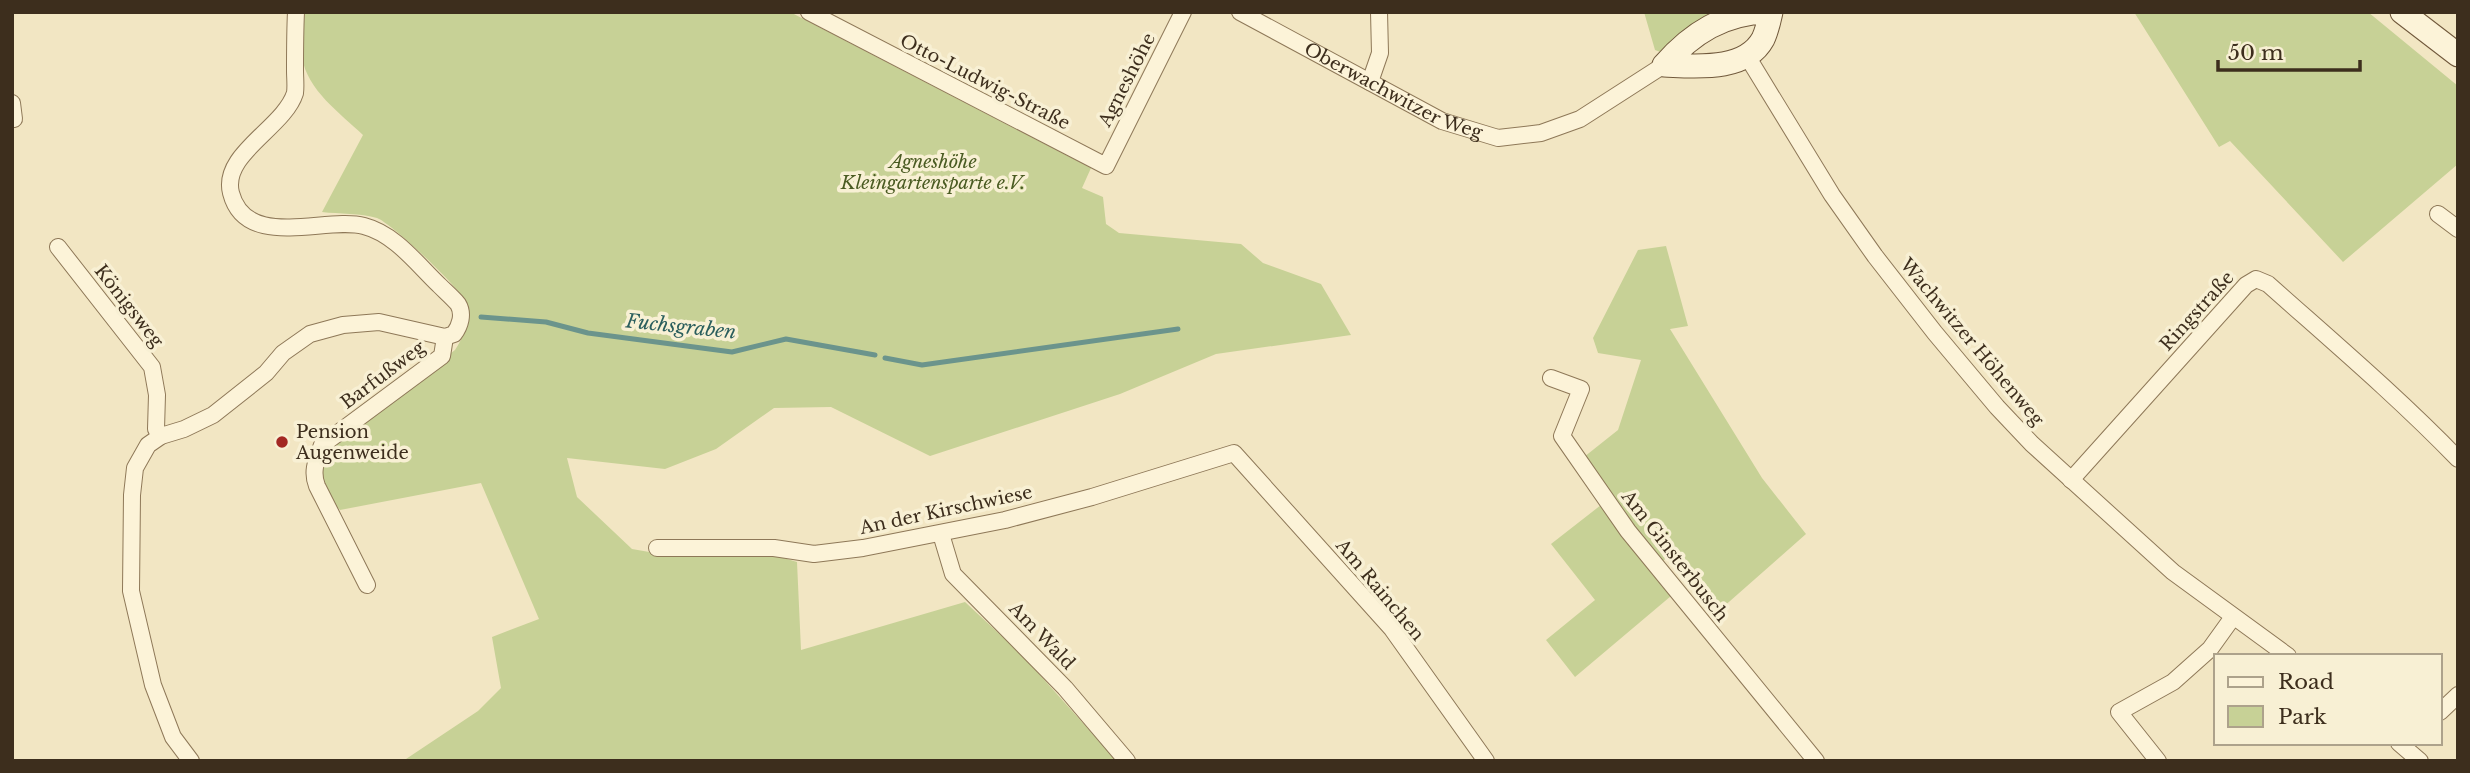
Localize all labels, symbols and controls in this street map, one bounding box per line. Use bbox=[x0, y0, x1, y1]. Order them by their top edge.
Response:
scale bar bbox=[2218, 28, 2360, 72]
street label: Agneshöhe bbox=[1093, 29, 1160, 132]
street label: Otto-Ludwig-Straße bbox=[896, 30, 1074, 134]
street label: Oberwachwitzer Weg bbox=[1300, 38, 1485, 144]
text: 50 m bbox=[2228, 40, 2284, 66]
park label: Agneshöhe Kleingartensparte e.V. bbox=[840, 151, 1026, 194]
street label: Wachwitzer Höhenweg bbox=[1895, 253, 2049, 430]
street label: Königsweg bbox=[90, 260, 168, 352]
street label: Ringstraße bbox=[2155, 267, 2239, 355]
water label: Fuchsgraben bbox=[624, 309, 737, 344]
street label: Barfußweg bbox=[337, 336, 430, 414]
place label: Pension Augenweide bbox=[295, 421, 409, 464]
marker: Pension Augenweide bbox=[274, 434, 290, 450]
street label: An der Kirschwiese bbox=[857, 481, 1034, 539]
street label: Am Ginsterbusch bbox=[1616, 485, 1733, 626]
street label: Am Rainchen bbox=[1330, 534, 1429, 645]
street label: Am Wald bbox=[1004, 597, 1080, 674]
legend bbox=[2214, 654, 2442, 745]
text: Road bbox=[2278, 669, 2334, 695]
text: Park bbox=[2278, 704, 2327, 730]

